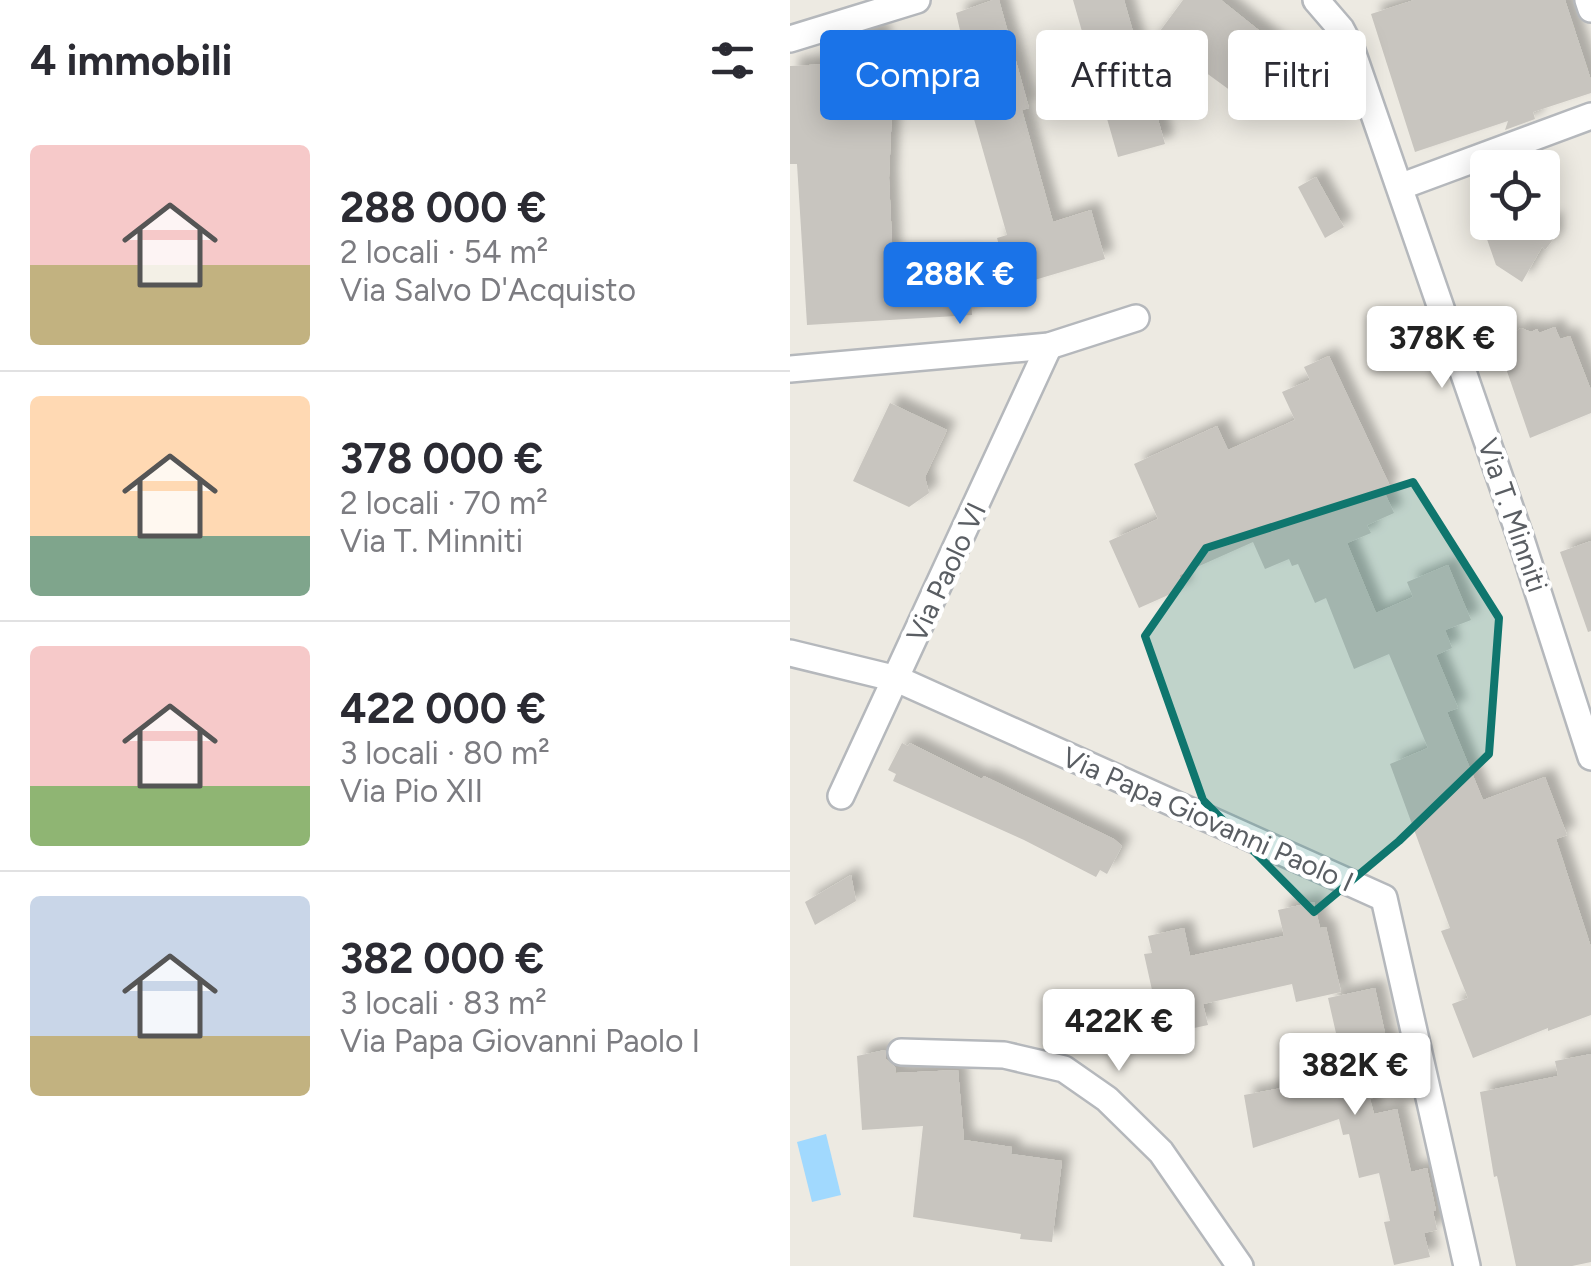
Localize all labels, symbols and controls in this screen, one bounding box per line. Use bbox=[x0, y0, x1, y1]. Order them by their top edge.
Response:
chip: Compra bbox=[820, 30, 1016, 120]
chip: Affitta bbox=[1036, 30, 1208, 120]
chip: Filtri bbox=[1228, 30, 1366, 120]
icon: filters bbox=[705, 33, 760, 88]
text: 4 immobili bbox=[30, 35, 233, 86]
map controls bbox=[1470, 150, 1560, 240]
button: locate bbox=[1470, 150, 1560, 240]
text: 288 000 € bbox=[340, 182, 547, 233]
icon: home bbox=[110, 185, 230, 305]
text: 2 locali · 54 m² bbox=[340, 233, 548, 271]
pin: 288K € bbox=[879, 242, 1041, 327]
text: 288K € bbox=[906, 255, 1014, 293]
text: Via Salvo D'Acquisto bbox=[340, 271, 636, 309]
pin: 378K € bbox=[1361, 306, 1523, 391]
text: 378K € bbox=[1389, 319, 1495, 357]
text: 378 000 € bbox=[340, 433, 543, 484]
street label: Via T. Minniti bbox=[1471, 434, 1555, 596]
icon: home bbox=[110, 436, 230, 556]
text: 2 locali · 70 m² bbox=[340, 484, 548, 522]
street label: Via Paolo VI bbox=[899, 497, 993, 647]
text: Via T. Minniti bbox=[340, 522, 523, 560]
text: 422 000 € bbox=[340, 683, 546, 734]
icon: home bbox=[110, 686, 230, 806]
text: 3 locali · 80 m² bbox=[340, 734, 550, 772]
street label: Via Papa Giovanni Paolo I bbox=[1057, 739, 1359, 899]
text: Via Pio XII bbox=[340, 772, 483, 810]
text: 382 000 € bbox=[340, 933, 544, 984]
icon: home bbox=[110, 936, 230, 1056]
text: 3 locali · 83 m² bbox=[340, 984, 547, 1022]
pin: 422K € bbox=[1038, 989, 1200, 1074]
text: 422K € bbox=[1065, 1002, 1173, 1040]
text: Via Papa Giovanni Paolo I bbox=[340, 1022, 700, 1060]
pin: 382K € bbox=[1274, 1033, 1436, 1118]
text: 382K € bbox=[1301, 1046, 1409, 1084]

